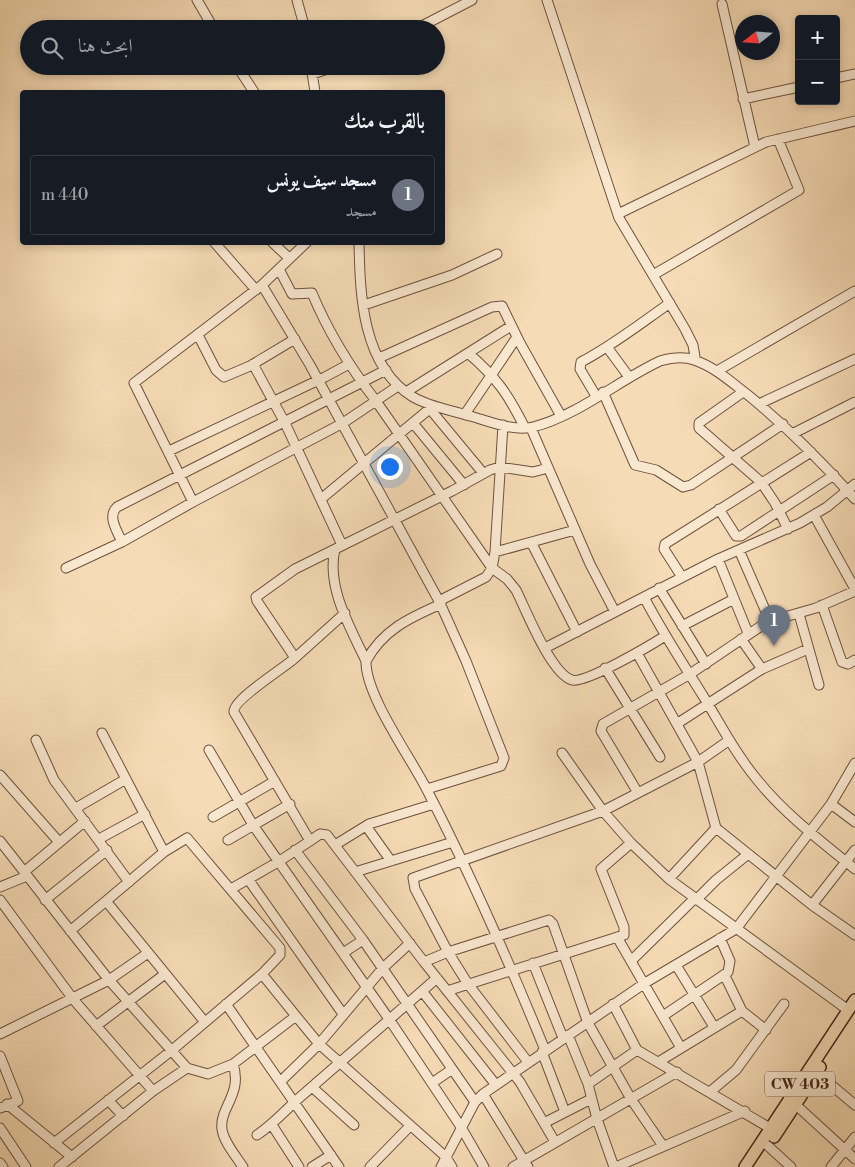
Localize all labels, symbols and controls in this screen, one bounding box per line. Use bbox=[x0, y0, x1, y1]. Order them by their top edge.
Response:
north arrow bbox=[735, 15, 780, 60]
map controls bbox=[795, 15, 840, 105]
button: + bbox=[795, 15, 840, 60]
search box bbox=[20, 20, 445, 75]
icon: search bbox=[38, 34, 66, 62]
text: ابحث هنا bbox=[78, 34, 133, 58]
button: − bbox=[795, 60, 840, 105]
text: بالقرب منك bbox=[344, 109, 425, 135]
text: مسجد سيف يونس bbox=[267, 168, 377, 192]
text: 440 m bbox=[41, 185, 88, 205]
text: 1 bbox=[404, 185, 412, 205]
text: مسجد bbox=[346, 201, 377, 221]
your location bbox=[377, 454, 403, 480]
pin: 1 bbox=[758, 605, 790, 646]
road number: CW 403 bbox=[765, 1072, 835, 1096]

